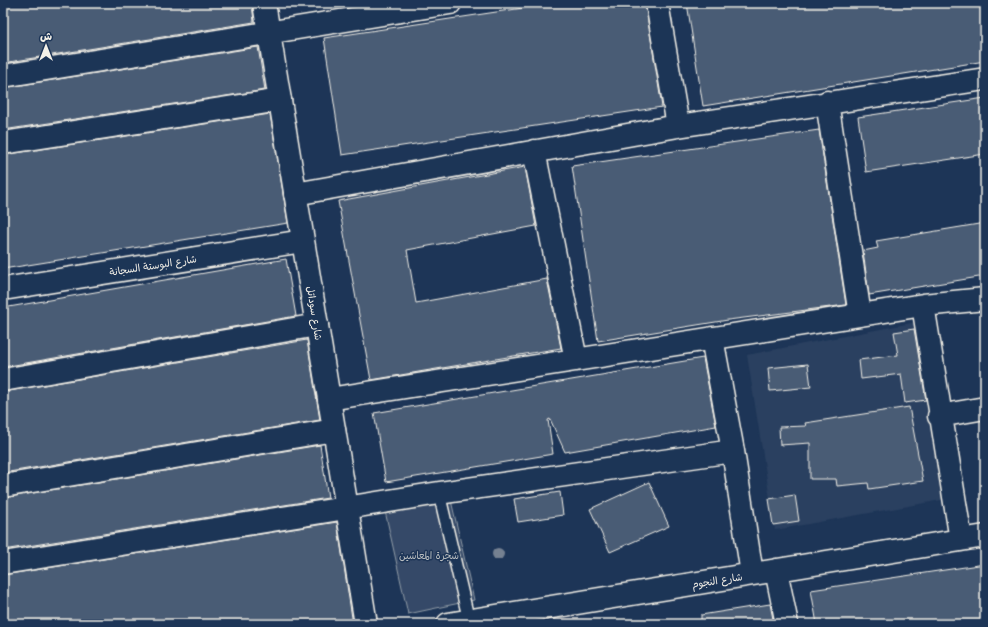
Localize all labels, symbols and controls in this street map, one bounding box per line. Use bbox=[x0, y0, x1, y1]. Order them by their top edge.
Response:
north arrow bbox=[26, 26, 66, 66]
text: ش bbox=[40, 27, 52, 44]
street label: شارع البوستة السجانة bbox=[108, 250, 198, 280]
street label: شارع سوداتل bbox=[303, 285, 327, 341]
park label: شجرة المعاشين bbox=[399, 547, 459, 562]
street label: شارع النجوم bbox=[691, 568, 744, 592]

